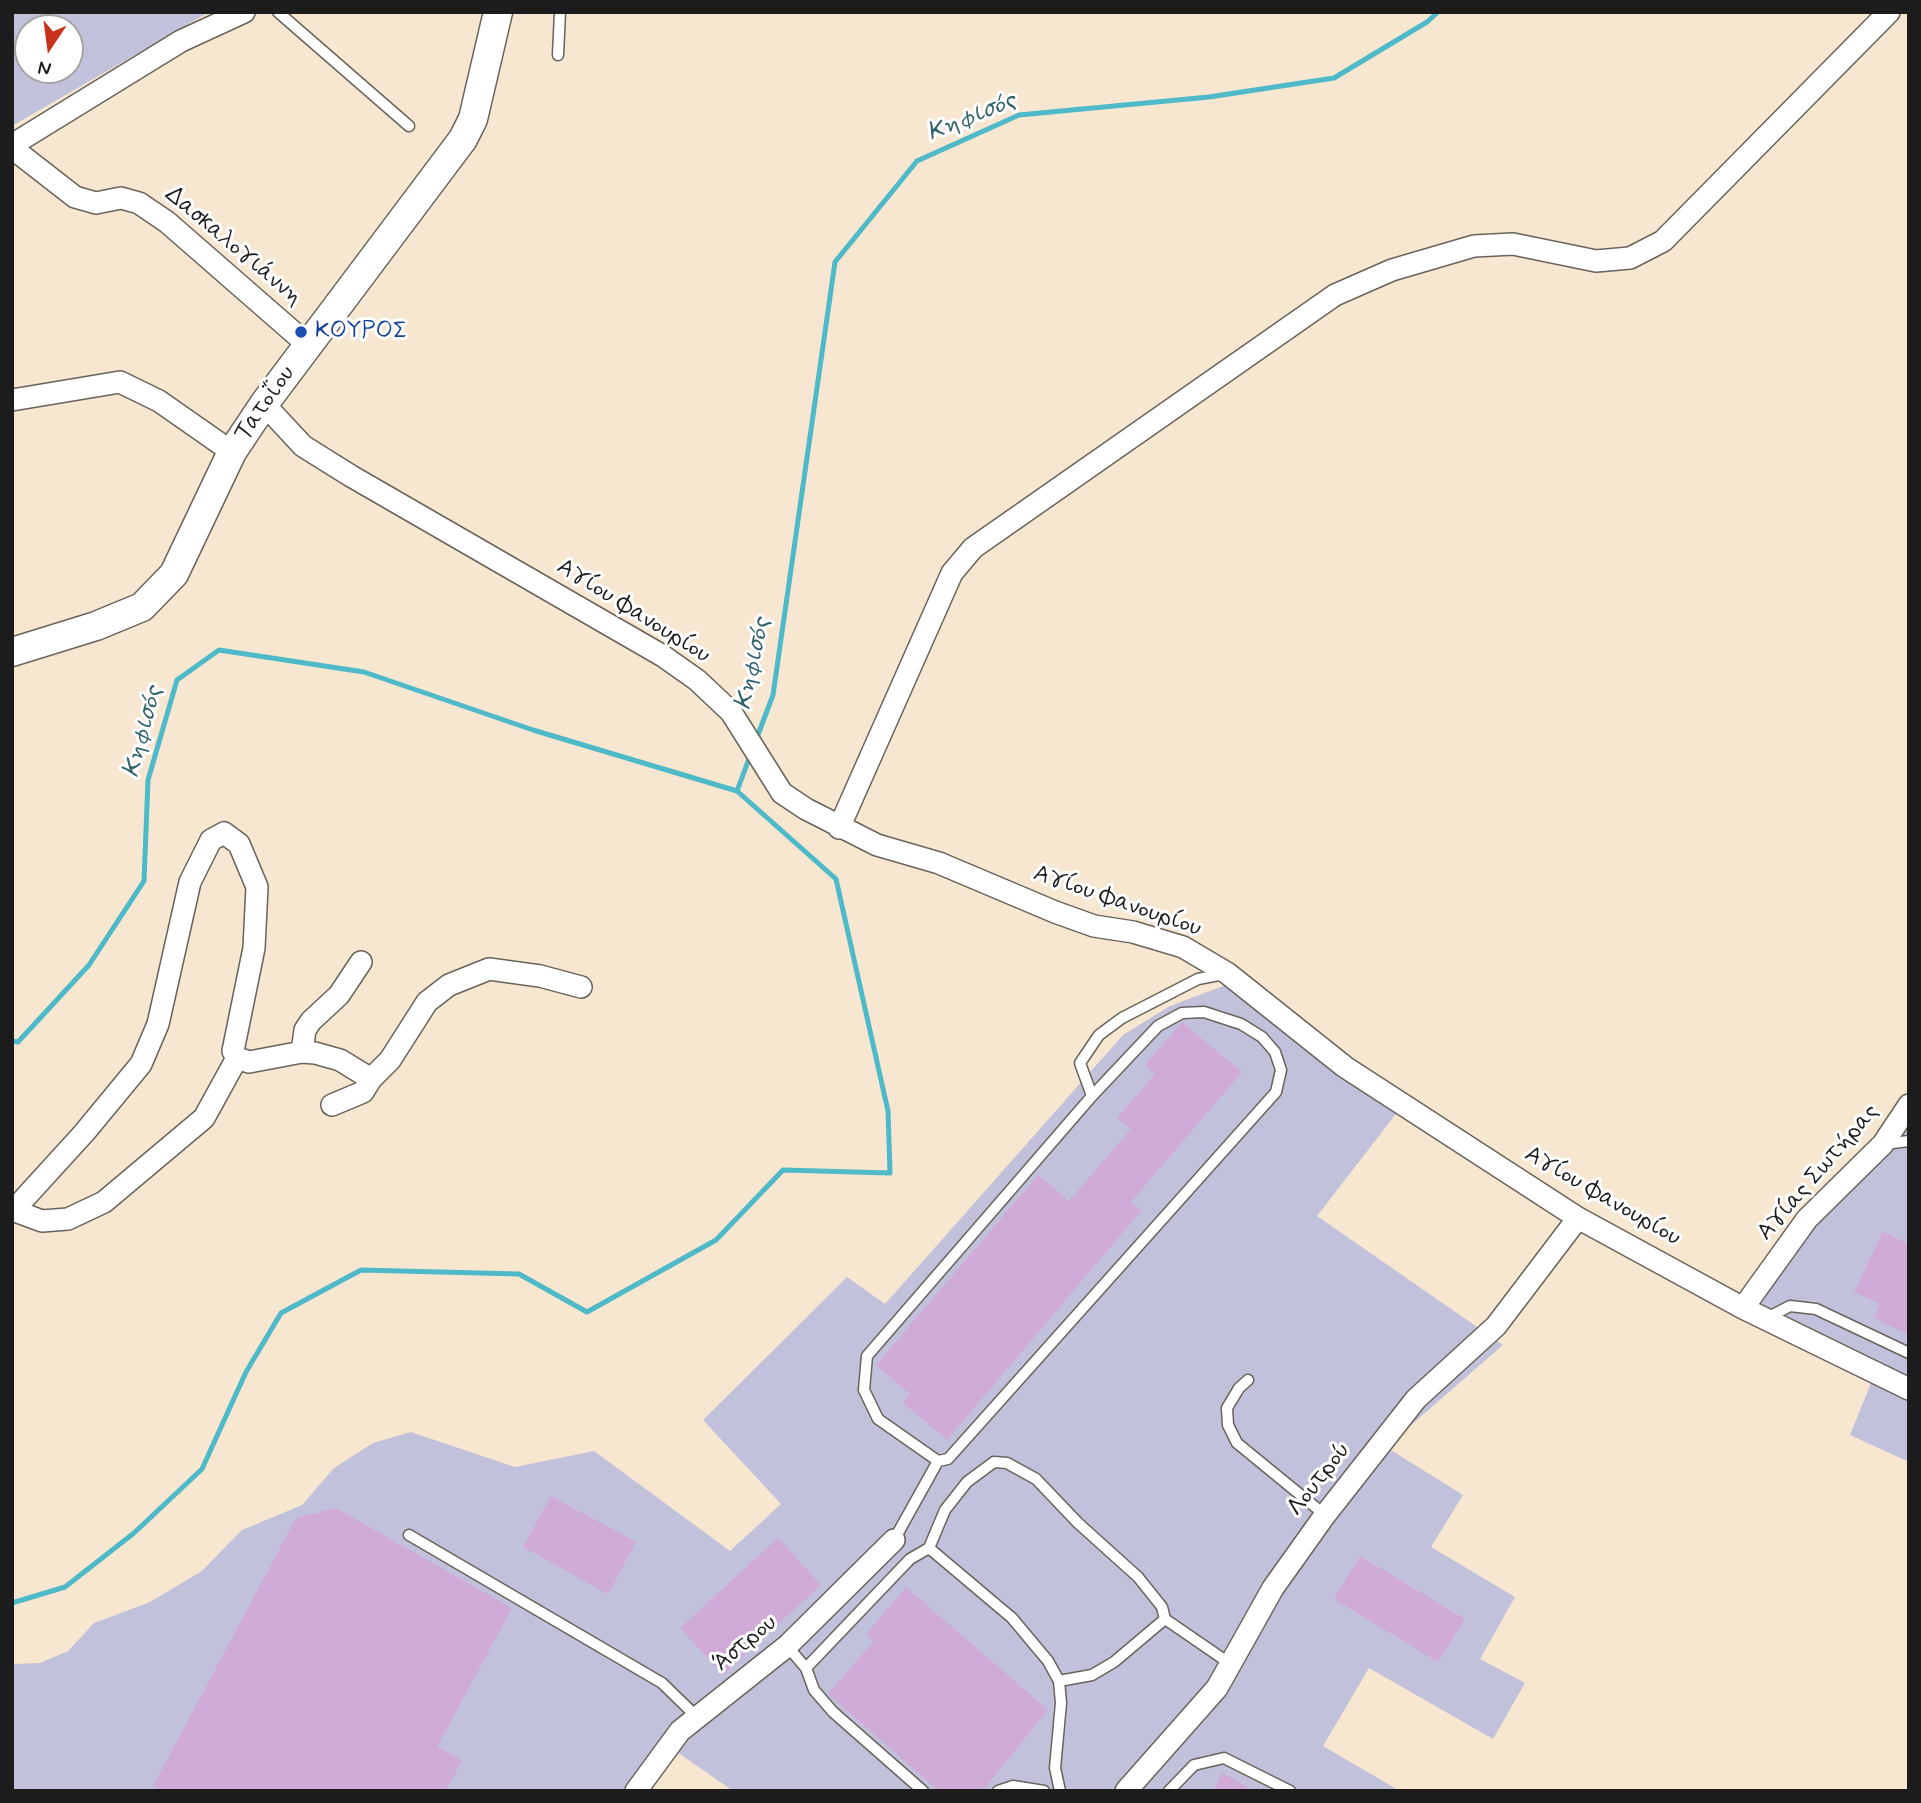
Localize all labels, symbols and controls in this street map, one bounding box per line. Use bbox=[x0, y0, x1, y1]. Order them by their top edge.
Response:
north arrow bbox=[14, 14, 84, 84]
text: N bbox=[36, 54, 54, 82]
water label: Κηφισός bbox=[923, 86, 1021, 150]
street label: Δασκαλογιάννη bbox=[158, 181, 308, 313]
place label: ΚΟΥΡΟΣ bbox=[315, 318, 407, 346]
marker: ΚΟΥΡΟΣ bbox=[293, 324, 309, 340]
street label: Τατοΐου bbox=[230, 361, 302, 447]
street label: Αγίου Φανουρίου bbox=[551, 553, 715, 671]
water label: Κηφισός bbox=[729, 615, 779, 713]
water label: Κηφισός bbox=[117, 683, 171, 781]
street label: Αγίου Φανουρίου bbox=[1029, 860, 1205, 944]
street label: Αγίας Σωτήρας bbox=[1752, 1099, 1886, 1247]
street label: Αγίου Φανουρίου bbox=[1519, 1141, 1685, 1253]
street label: Λουτρού bbox=[1282, 1437, 1358, 1523]
street label: Άστρου bbox=[709, 1609, 783, 1679]

